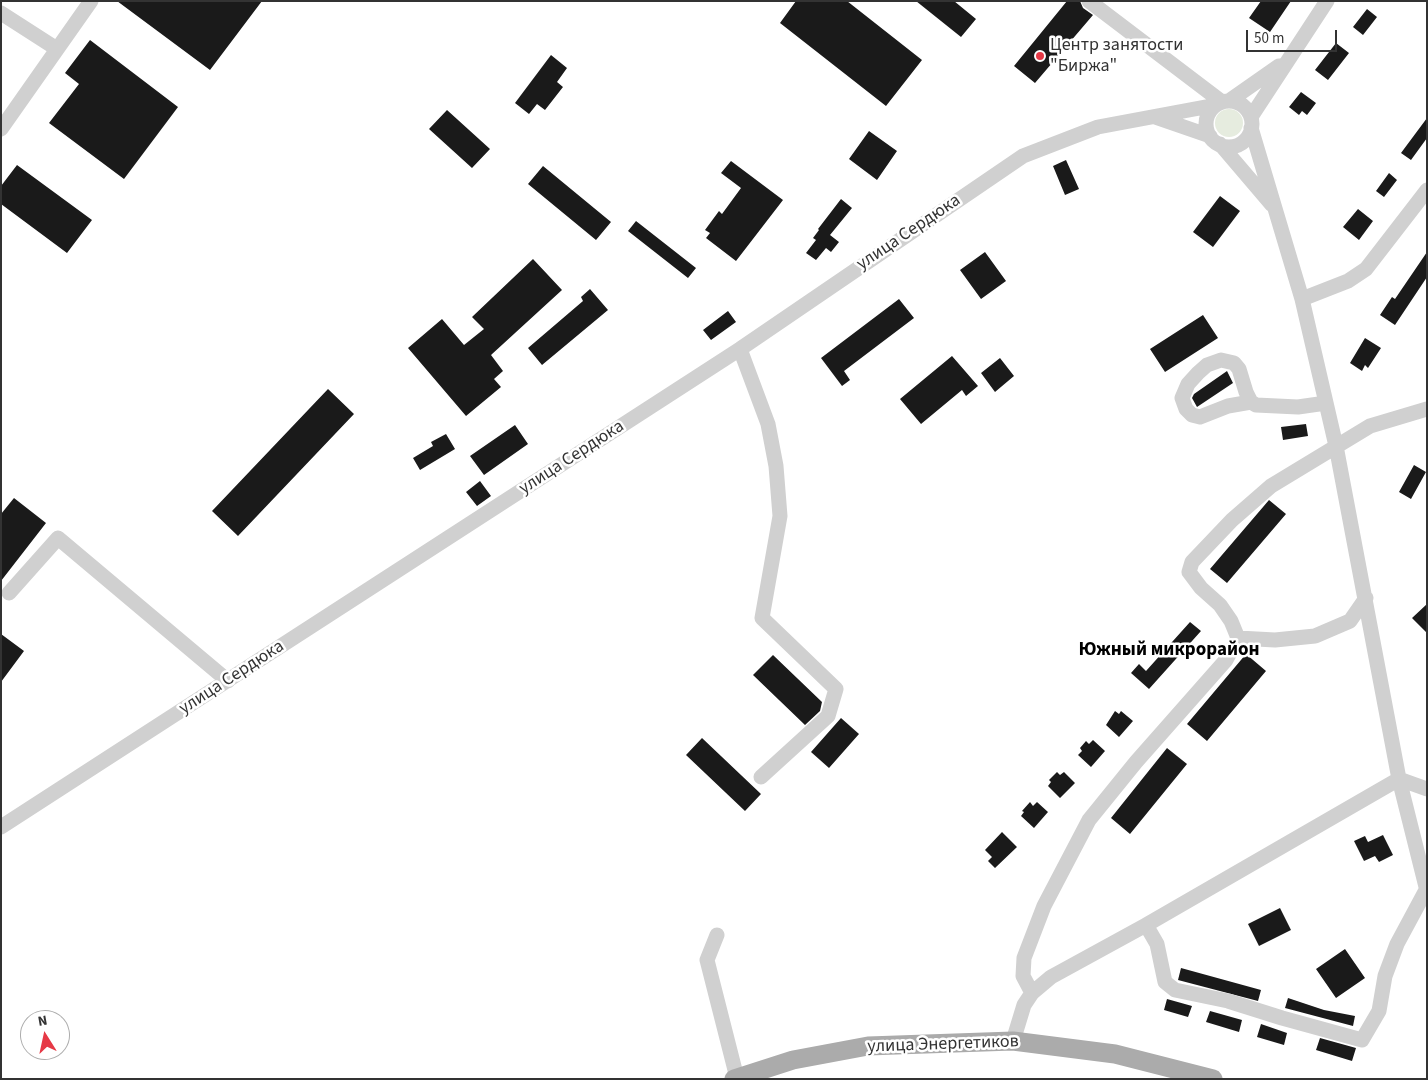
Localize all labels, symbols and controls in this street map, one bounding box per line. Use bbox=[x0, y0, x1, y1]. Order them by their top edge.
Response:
scale bar bbox=[1248, 20, 1339, 52]
text: 50 m bbox=[1254, 28, 1284, 49]
place label: Центр занятости "Биржа" bbox=[1050, 35, 1184, 78]
marker: Центр занятости "Биржа" bbox=[1034, 50, 1046, 62]
street label: улица Сердюка bbox=[853, 190, 965, 276]
street label: улица Сердюка bbox=[516, 416, 628, 500]
street label: улица Сердюка bbox=[176, 636, 288, 720]
district label: Южный микрорайон bbox=[1078, 640, 1260, 662]
north arrow bbox=[20, 1010, 70, 1060]
text: N bbox=[36, 1011, 49, 1032]
street label: улица Энергетиков bbox=[867, 1032, 1019, 1058]

